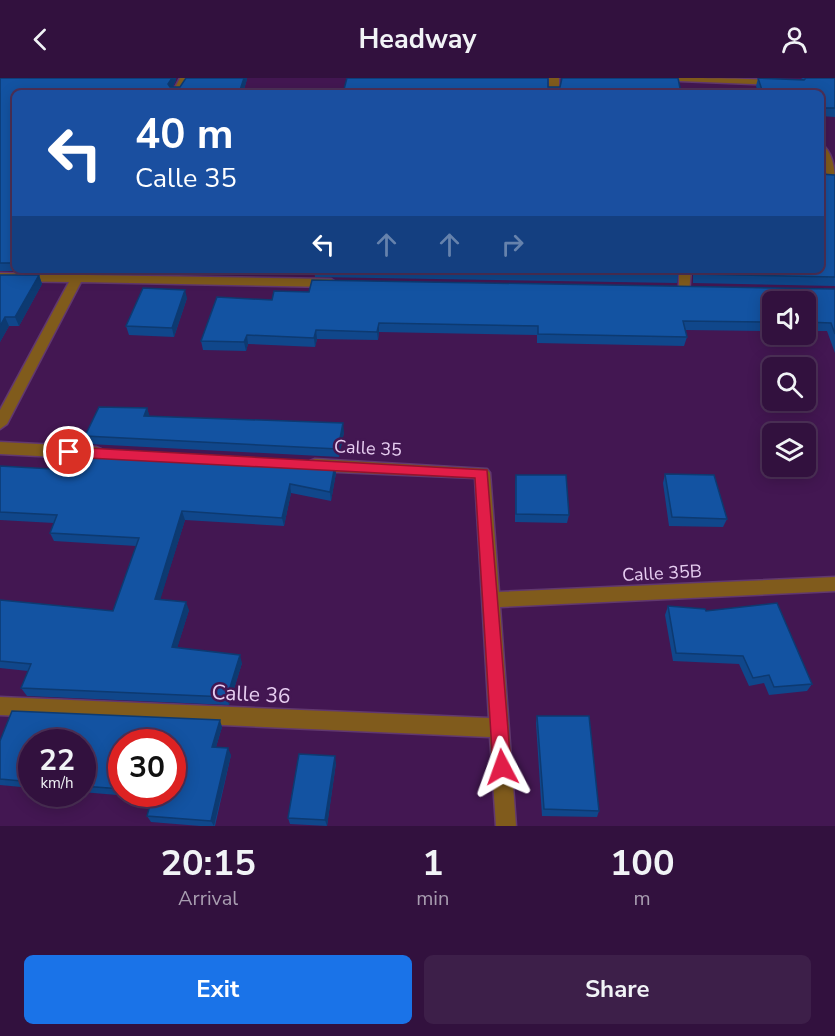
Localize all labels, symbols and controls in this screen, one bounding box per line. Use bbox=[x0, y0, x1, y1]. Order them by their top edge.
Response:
text: Headway bbox=[358, 21, 477, 58]
icon: back bbox=[24, 23, 57, 56]
icon: person bbox=[778, 23, 811, 56]
text: 40 m bbox=[135, 106, 234, 163]
icon: left bbox=[36, 114, 114, 192]
text: Calle 35 bbox=[135, 160, 237, 197]
icon: left bbox=[307, 228, 340, 261]
icon: ahead bbox=[370, 228, 403, 261]
icon: ahead bbox=[433, 228, 466, 261]
icon: right bbox=[496, 228, 529, 261]
map controls bbox=[762, 291, 816, 477]
button: sound bbox=[762, 291, 816, 345]
button: search bbox=[762, 357, 816, 411]
button: layers bbox=[762, 423, 816, 477]
pin bbox=[43, 426, 94, 477]
street label: Calle 35 bbox=[334, 434, 402, 462]
icon: arrive bbox=[52, 435, 85, 468]
street label: Calle 35B bbox=[621, 559, 703, 587]
street label: Calle 36 bbox=[211, 678, 291, 710]
speed limit sign: 30 bbox=[108, 729, 186, 807]
position arrow bbox=[470, 735, 534, 799]
text: 22 bbox=[39, 740, 75, 781]
text: km/h bbox=[40, 773, 74, 793]
text: 20:15 bbox=[160, 839, 256, 888]
text: 1 bbox=[422, 839, 444, 888]
text: 100 bbox=[610, 839, 675, 888]
text: Arrival bbox=[178, 885, 238, 912]
text: min bbox=[416, 885, 449, 912]
text: m bbox=[634, 885, 651, 912]
button: Exit bbox=[24, 955, 412, 1024]
button: Share bbox=[424, 955, 811, 1024]

